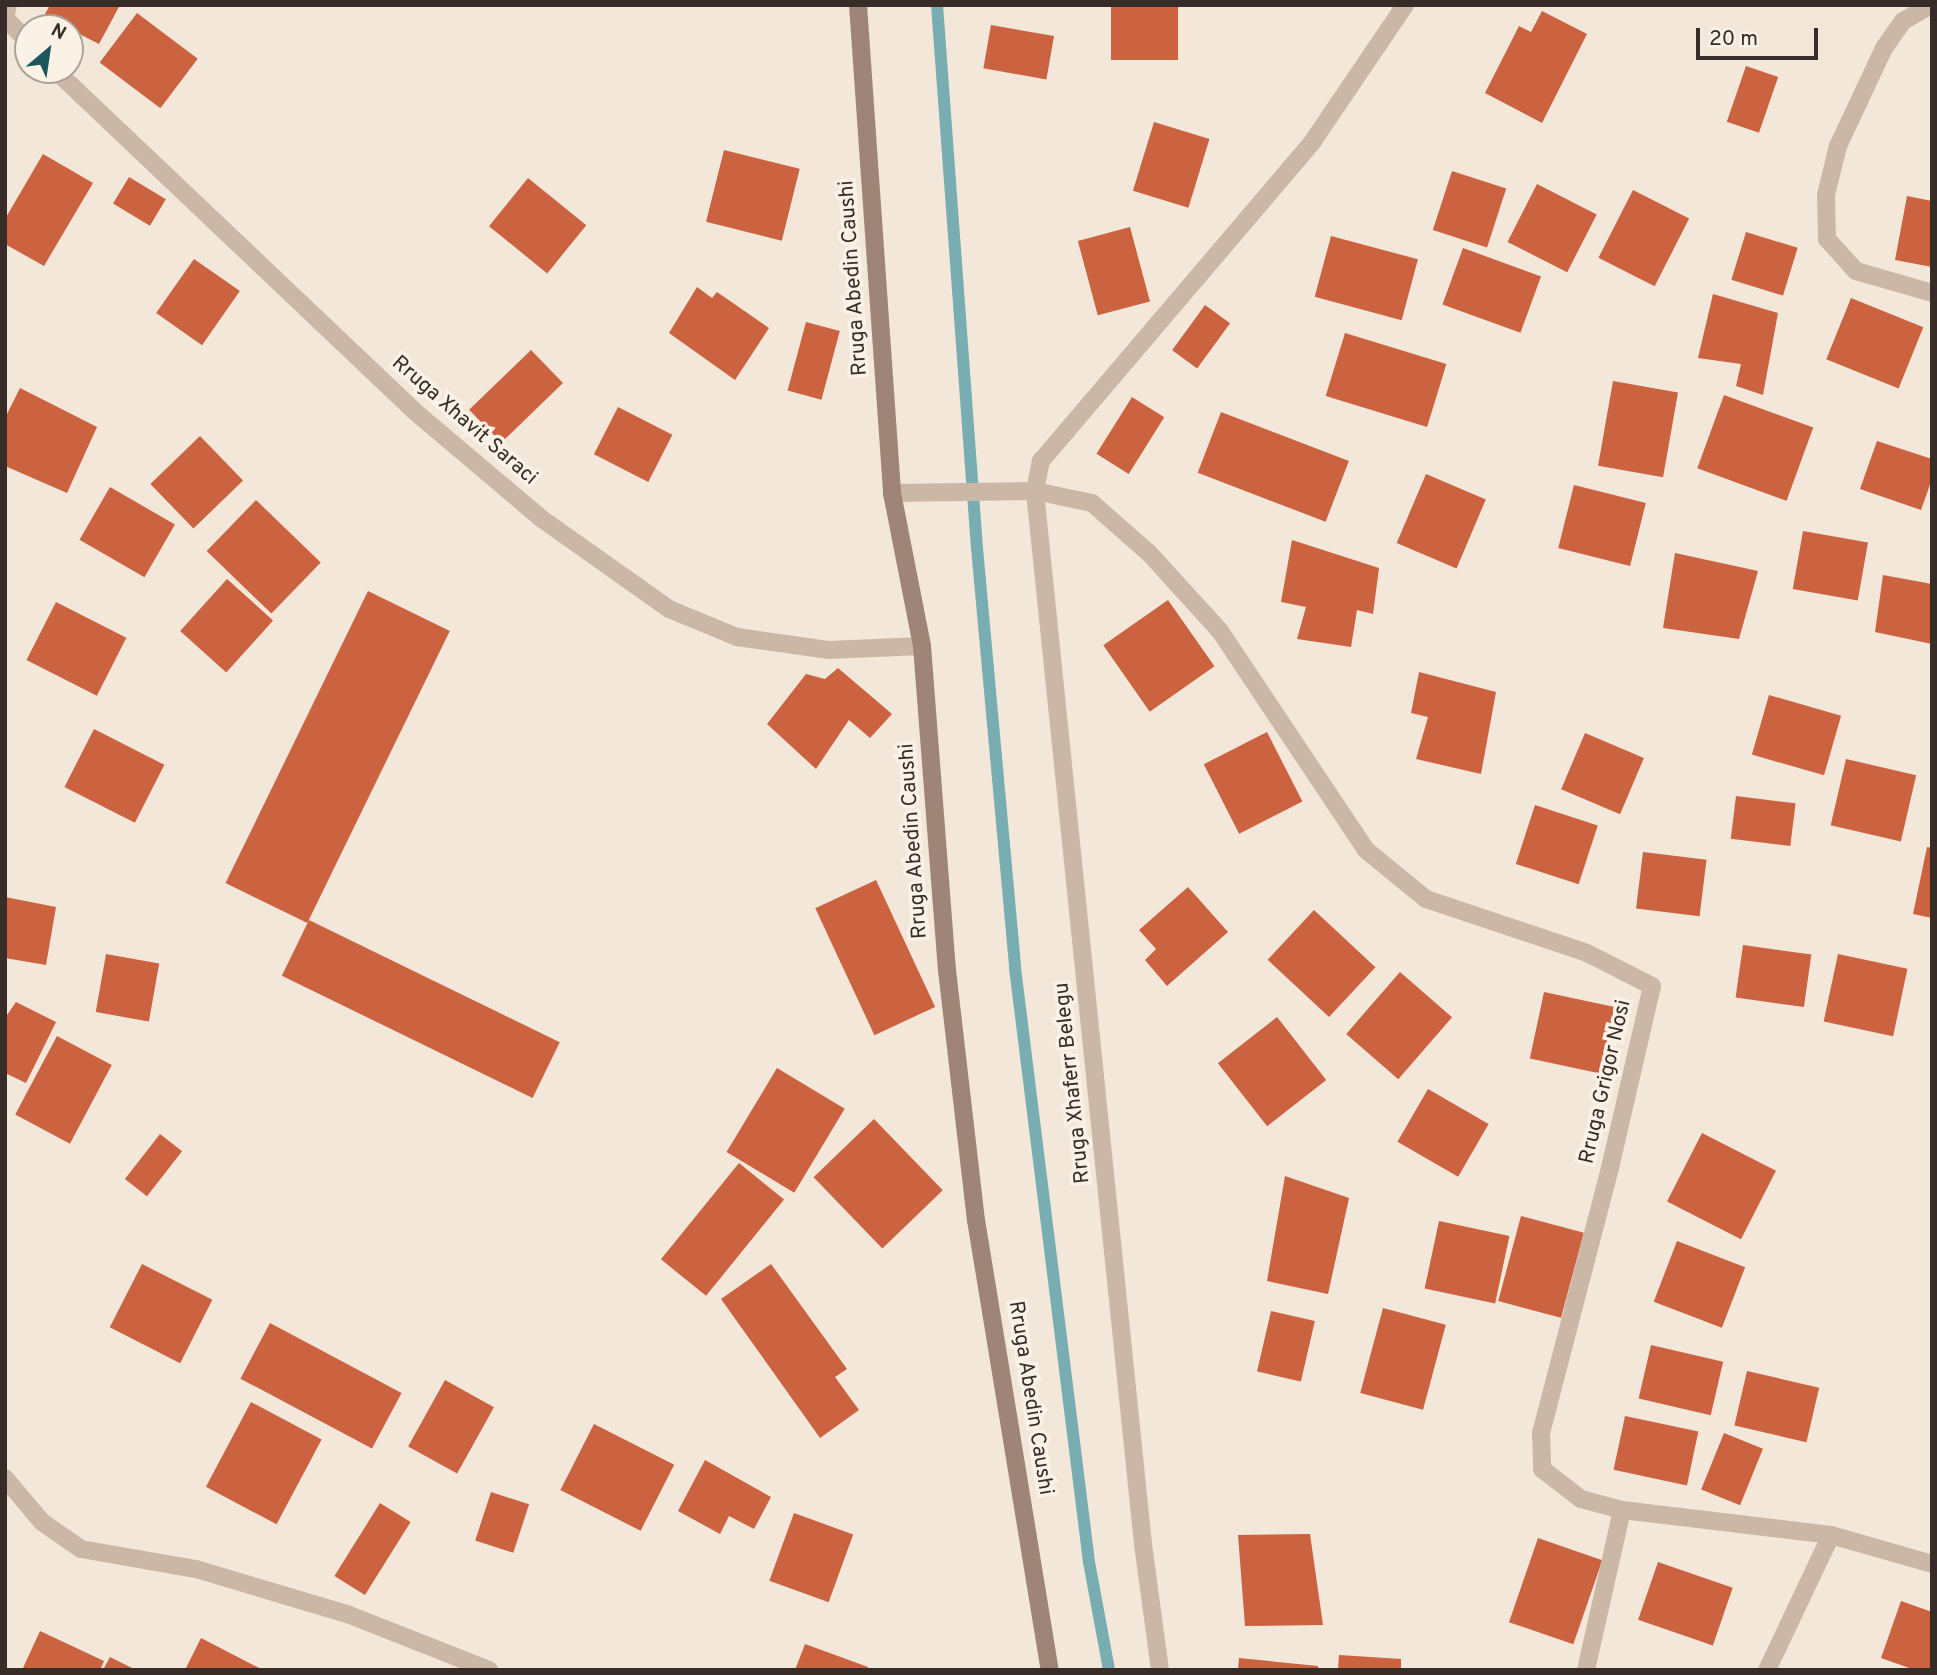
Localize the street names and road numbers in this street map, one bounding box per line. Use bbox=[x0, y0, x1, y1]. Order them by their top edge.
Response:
street label: Rruga Abedin Caushi bbox=[835, 179, 873, 377]
street label: Rruga Xhavit Saraci bbox=[386, 351, 542, 491]
street label: Rruga Abedin Caushi bbox=[895, 742, 933, 940]
street label: Rruga Xhaferr Belegu bbox=[1050, 981, 1096, 1185]
street label: Rruga Grigor Nosi bbox=[1575, 998, 1637, 1166]
street label: Rruga Abedin Caushi bbox=[1002, 1299, 1058, 1497]

